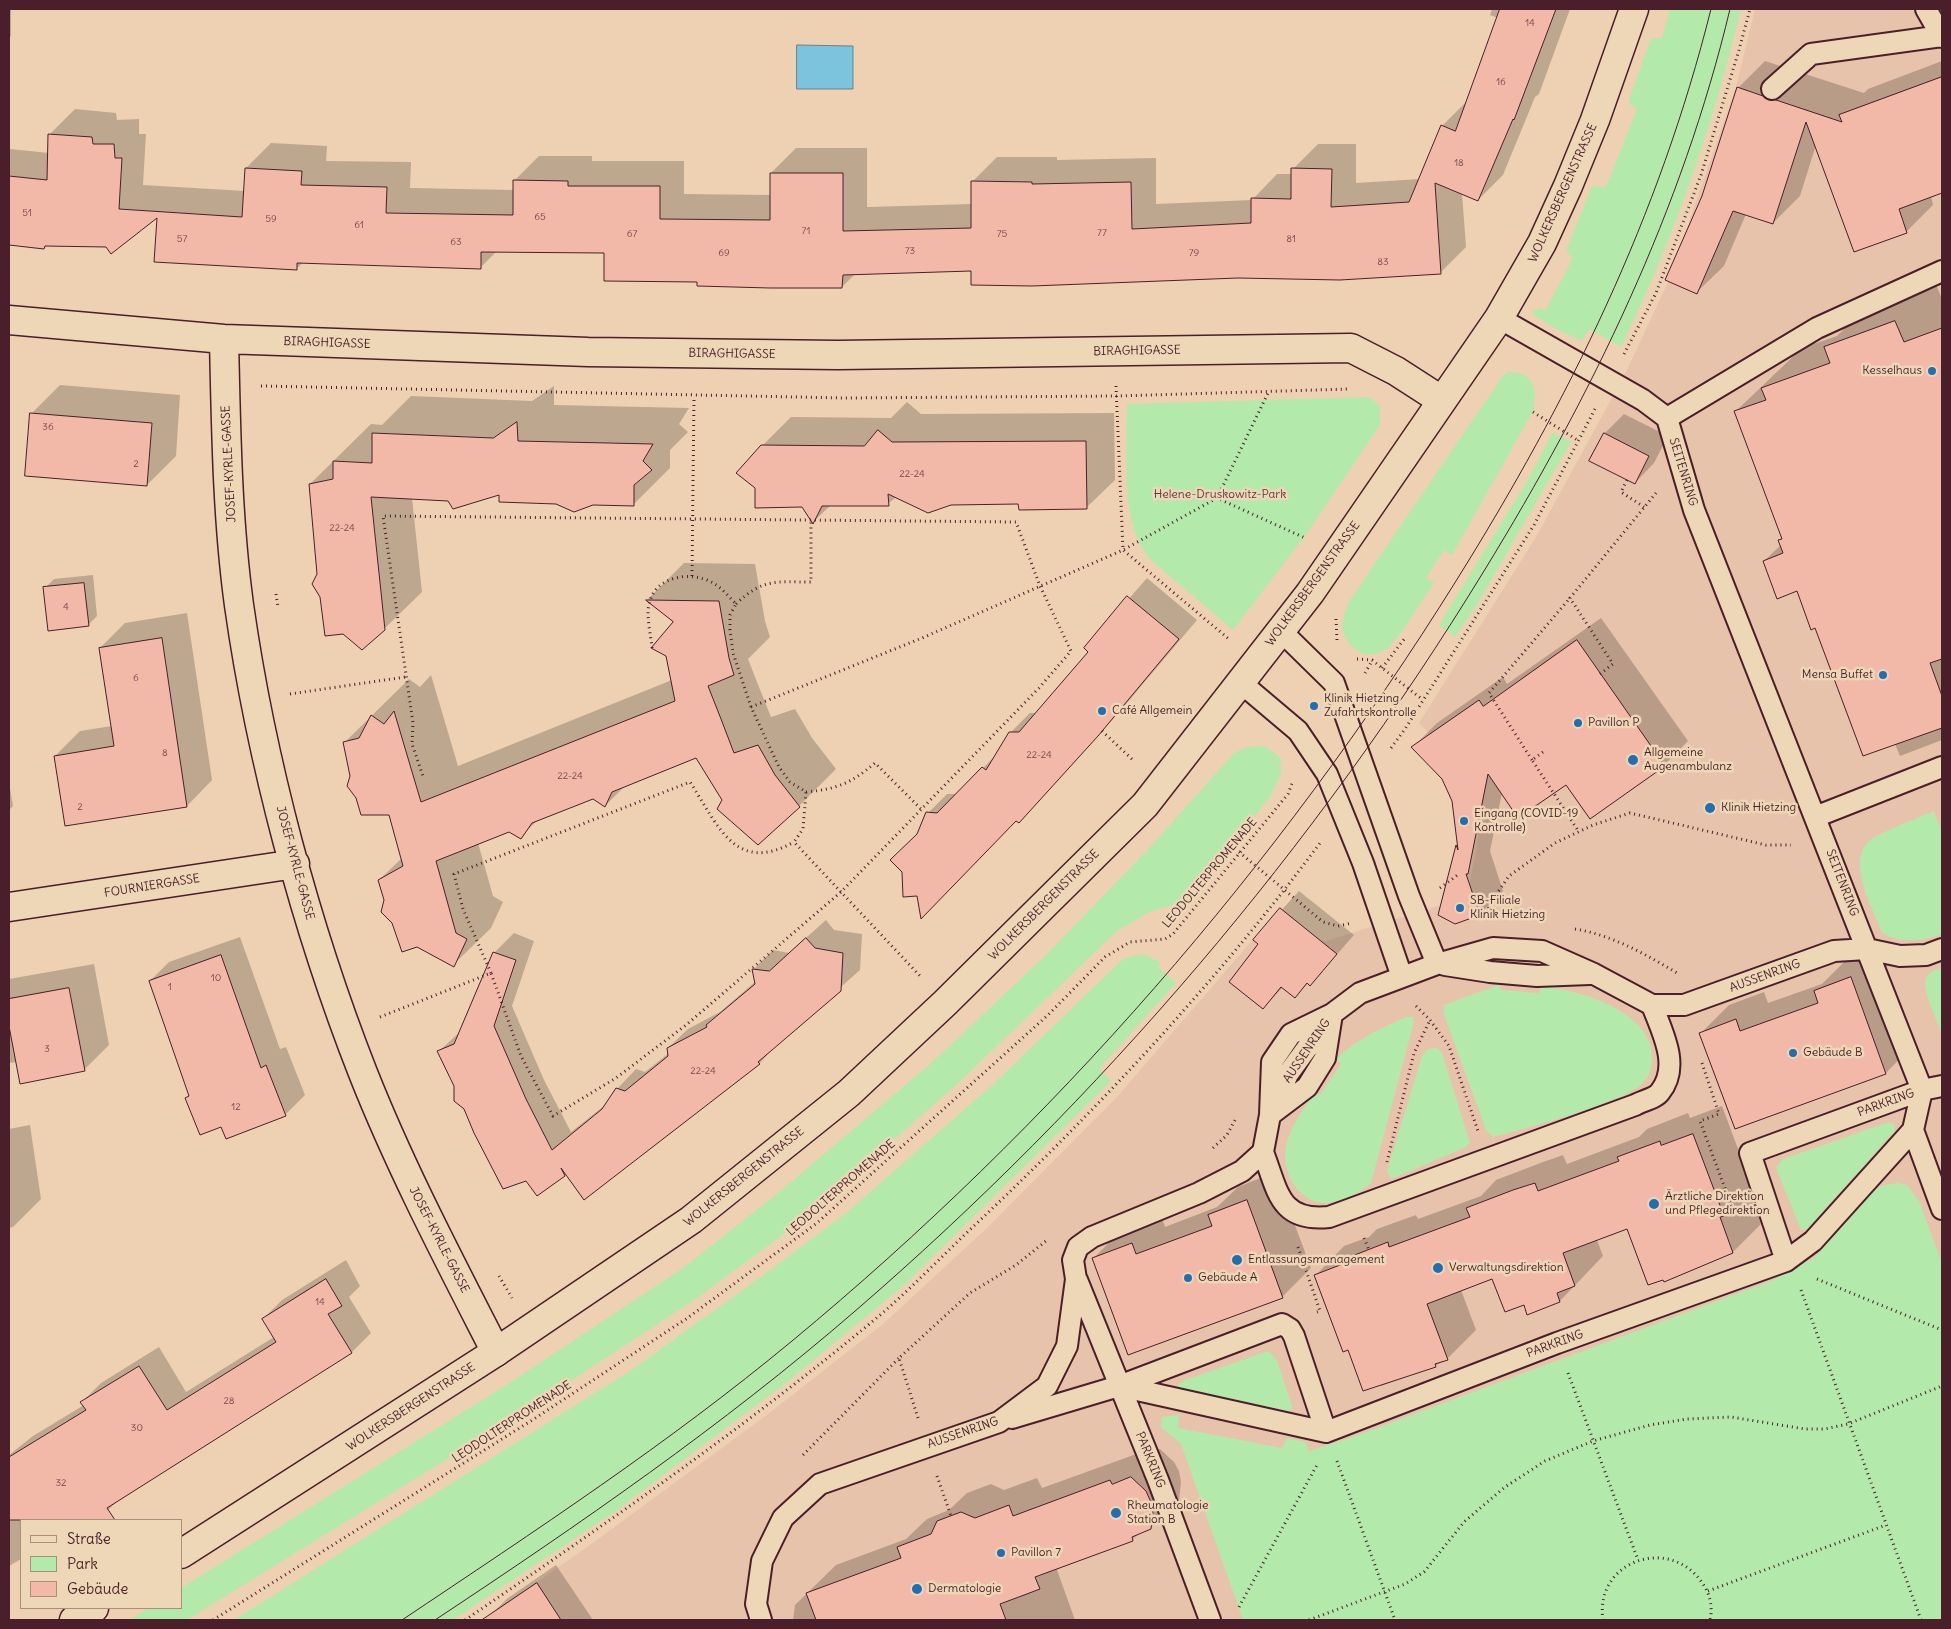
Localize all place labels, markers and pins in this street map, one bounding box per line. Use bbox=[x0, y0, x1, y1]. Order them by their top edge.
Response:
place label: Kesselhaus bbox=[1862, 364, 1922, 378]
marker: Kesselhaus bbox=[1926, 365, 1938, 377]
place label: Mensa Buffet bbox=[1802, 668, 1873, 682]
marker: Mensa Buffet bbox=[1877, 669, 1889, 681]
place label: Klinik Hietzing Zufahrtskontrolle bbox=[1324, 692, 1417, 720]
marker: Klinik Hietzing Zufahrtskontrolle bbox=[1308, 700, 1320, 712]
place label: Café Allgemein bbox=[1112, 704, 1192, 718]
marker: Café Allgemein bbox=[1096, 705, 1108, 717]
place label: Pavillon P bbox=[1588, 716, 1639, 730]
marker: Pavillon P bbox=[1572, 717, 1584, 729]
place label: Allgemeine Augenambulanz bbox=[1644, 746, 1732, 774]
marker: Allgemeine Augenambulanz bbox=[1626, 753, 1640, 767]
marker: Klinik Hietzing bbox=[1703, 801, 1717, 815]
place label: Klinik Hietzing bbox=[1721, 801, 1796, 815]
place label: Eingang (COVID-19 Kontrolle) bbox=[1474, 807, 1578, 835]
marker: Eingang (COVID-19 Kontrolle) bbox=[1458, 815, 1470, 827]
place label: SB-Filiale Klinik Hietzing bbox=[1470, 894, 1545, 922]
marker: SB-Filiale Klinik Hietzing bbox=[1454, 902, 1466, 914]
place label: Gebäude B bbox=[1803, 1046, 1863, 1060]
marker: Gebäude B bbox=[1787, 1047, 1799, 1059]
place label: Ärztliche Direktion und Pflegedirektion bbox=[1665, 1190, 1770, 1218]
marker: Ärztliche Direktion und Pflegedirektion bbox=[1647, 1197, 1661, 1211]
marker: Entlassungsmanagement bbox=[1230, 1253, 1244, 1267]
place label: Entlassungsmanagement bbox=[1248, 1253, 1385, 1267]
marker: Verwaltungsdirektion bbox=[1431, 1261, 1445, 1275]
place label: Verwaltungsdirektion bbox=[1449, 1261, 1564, 1275]
place label: Gebäude A bbox=[1198, 1271, 1258, 1285]
marker: Gebäude A bbox=[1182, 1272, 1194, 1284]
place label: Rheumatologie Station B bbox=[1127, 1499, 1208, 1527]
marker: Rheumatologie Station B bbox=[1109, 1506, 1123, 1520]
place label: Pavillon 7 bbox=[1011, 1546, 1061, 1560]
marker: Pavillon 7 bbox=[995, 1547, 1007, 1559]
marker: Dermatologie bbox=[910, 1582, 924, 1596]
place label: Dermatologie bbox=[928, 1582, 1001, 1596]

